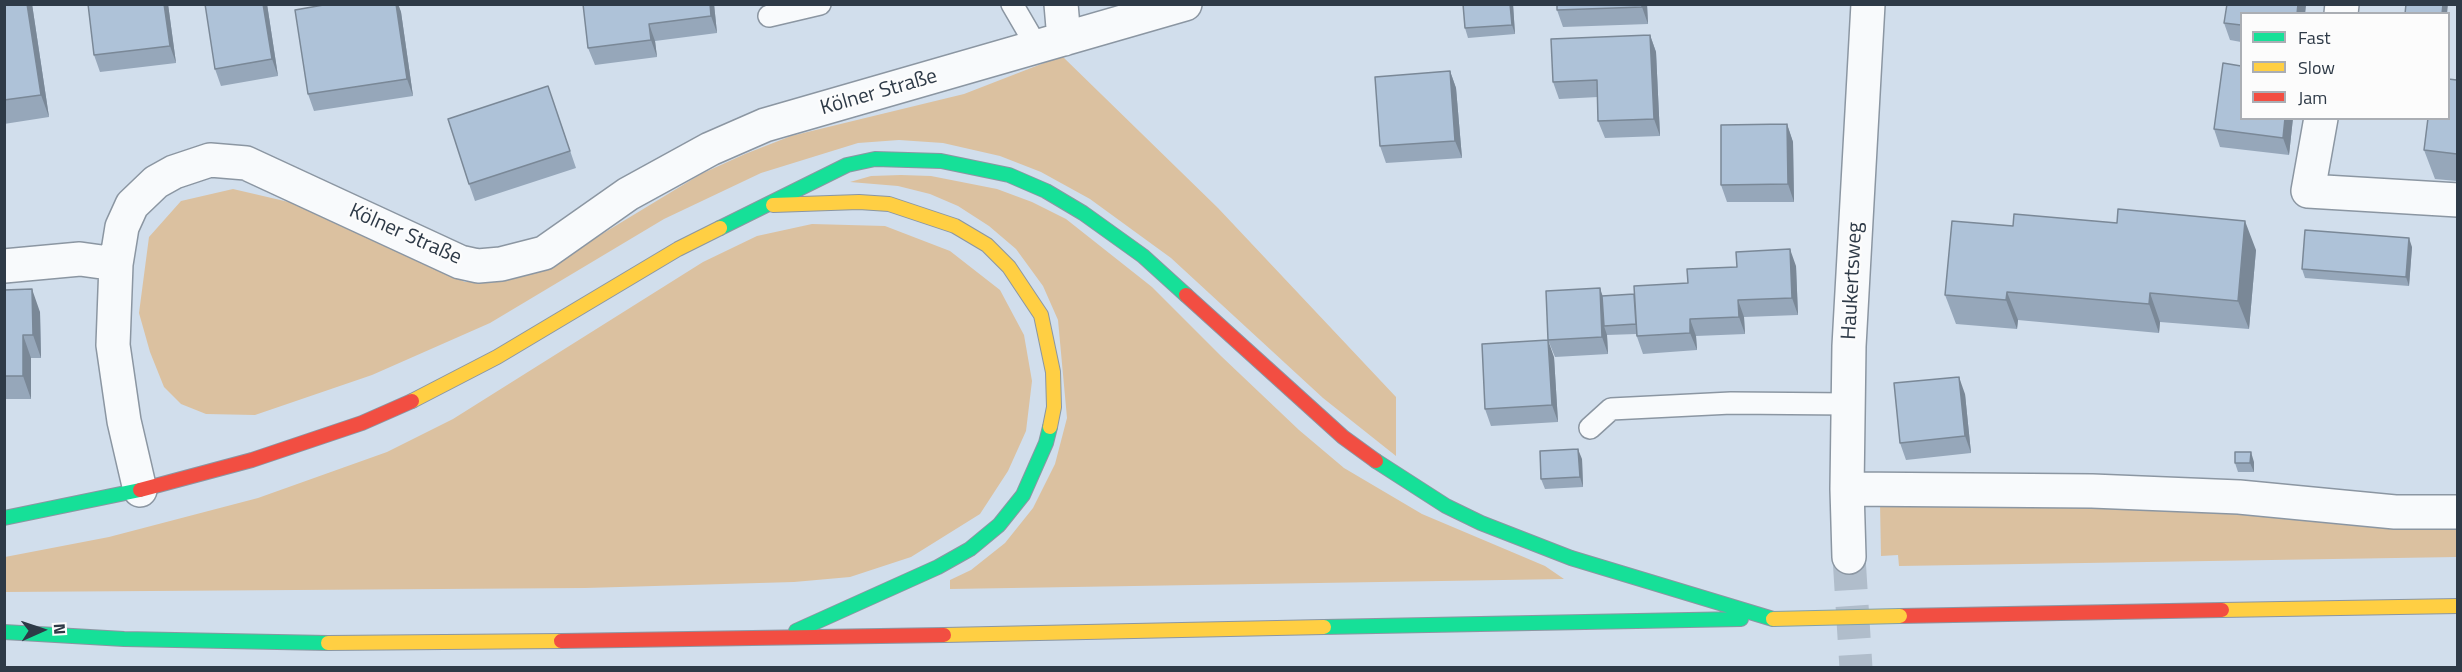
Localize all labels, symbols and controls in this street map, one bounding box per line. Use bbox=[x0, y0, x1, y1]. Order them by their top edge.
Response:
legend bbox=[2240, 12, 2450, 120]
text: Fast bbox=[2298, 24, 2331, 51]
text: Slow bbox=[2298, 54, 2335, 81]
street label: Kölner Straße bbox=[818, 64, 940, 122]
text: Jam bbox=[2298, 84, 2327, 111]
street label: Kölner Straße bbox=[345, 199, 465, 271]
street label: Haukertsweg bbox=[1837, 221, 1869, 341]
north arrow bbox=[12, 600, 72, 660]
text: N bbox=[48, 623, 72, 635]

